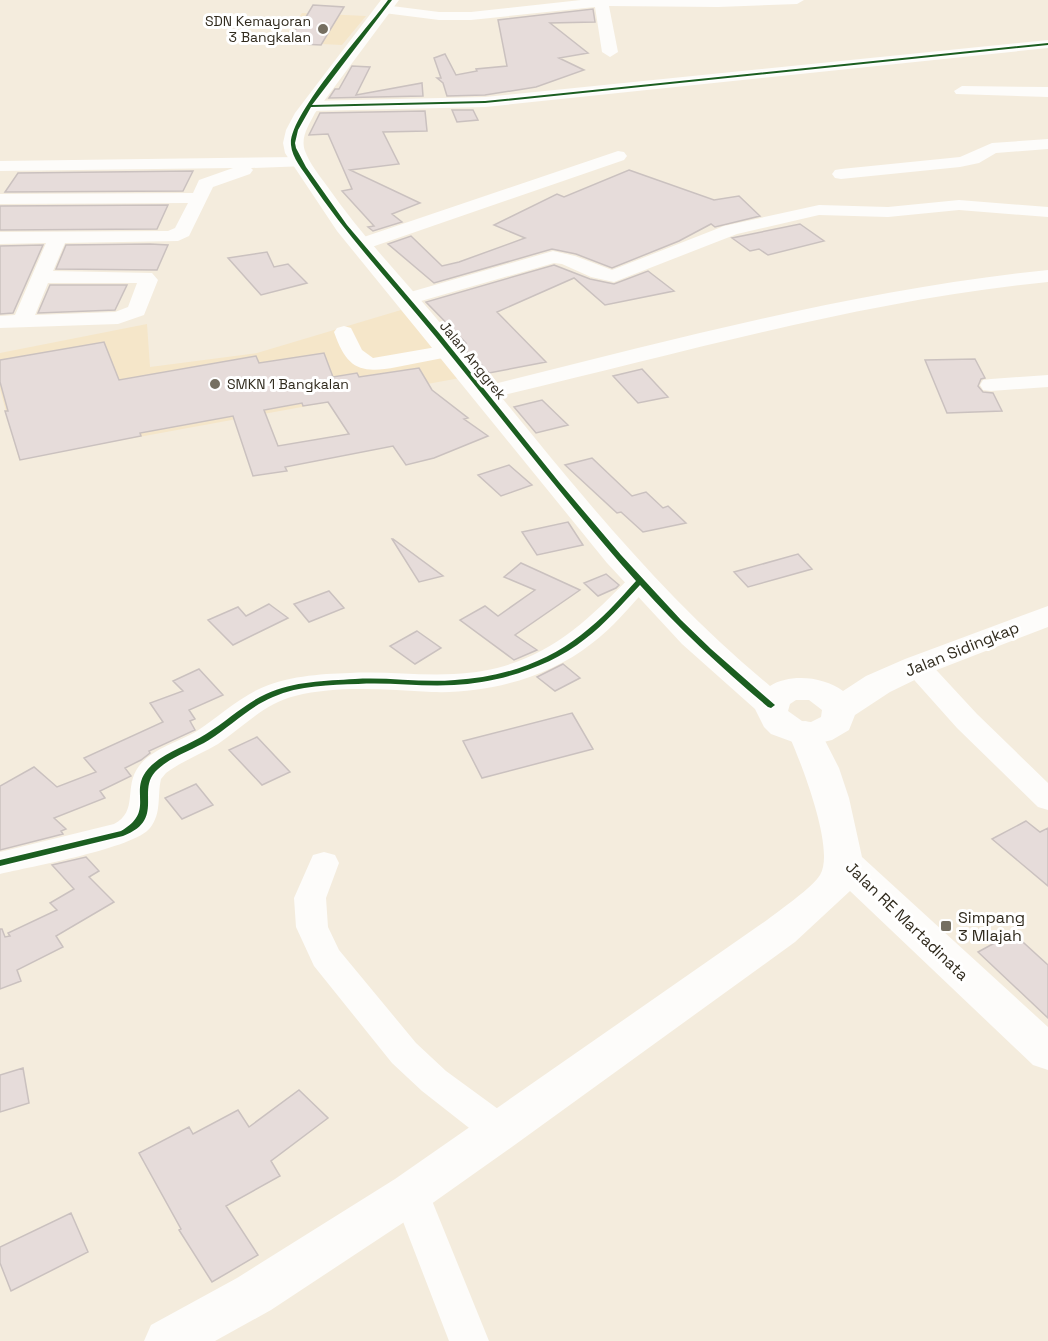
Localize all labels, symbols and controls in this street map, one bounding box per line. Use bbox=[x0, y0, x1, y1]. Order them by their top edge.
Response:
place label: SDN Kemayoran 3 Bangkalan bbox=[205, 12, 311, 46]
marker: SDN Kemayoran 3 Bangkalan bbox=[316, 22, 330, 36]
street label: Jalan Anggrek bbox=[436, 317, 510, 403]
place label: SMKN 1 Bangkalan bbox=[227, 375, 349, 393]
marker: SMKN 1 Bangkalan bbox=[208, 377, 222, 391]
street label: Jalan Sidingkap bbox=[902, 617, 1022, 681]
street label: Jalan RE Martadinata bbox=[841, 857, 973, 985]
place label: Simpang 3 Mlajah bbox=[958, 907, 1025, 946]
marker: Simpang 3 Mlajah bbox=[939, 919, 953, 933]

